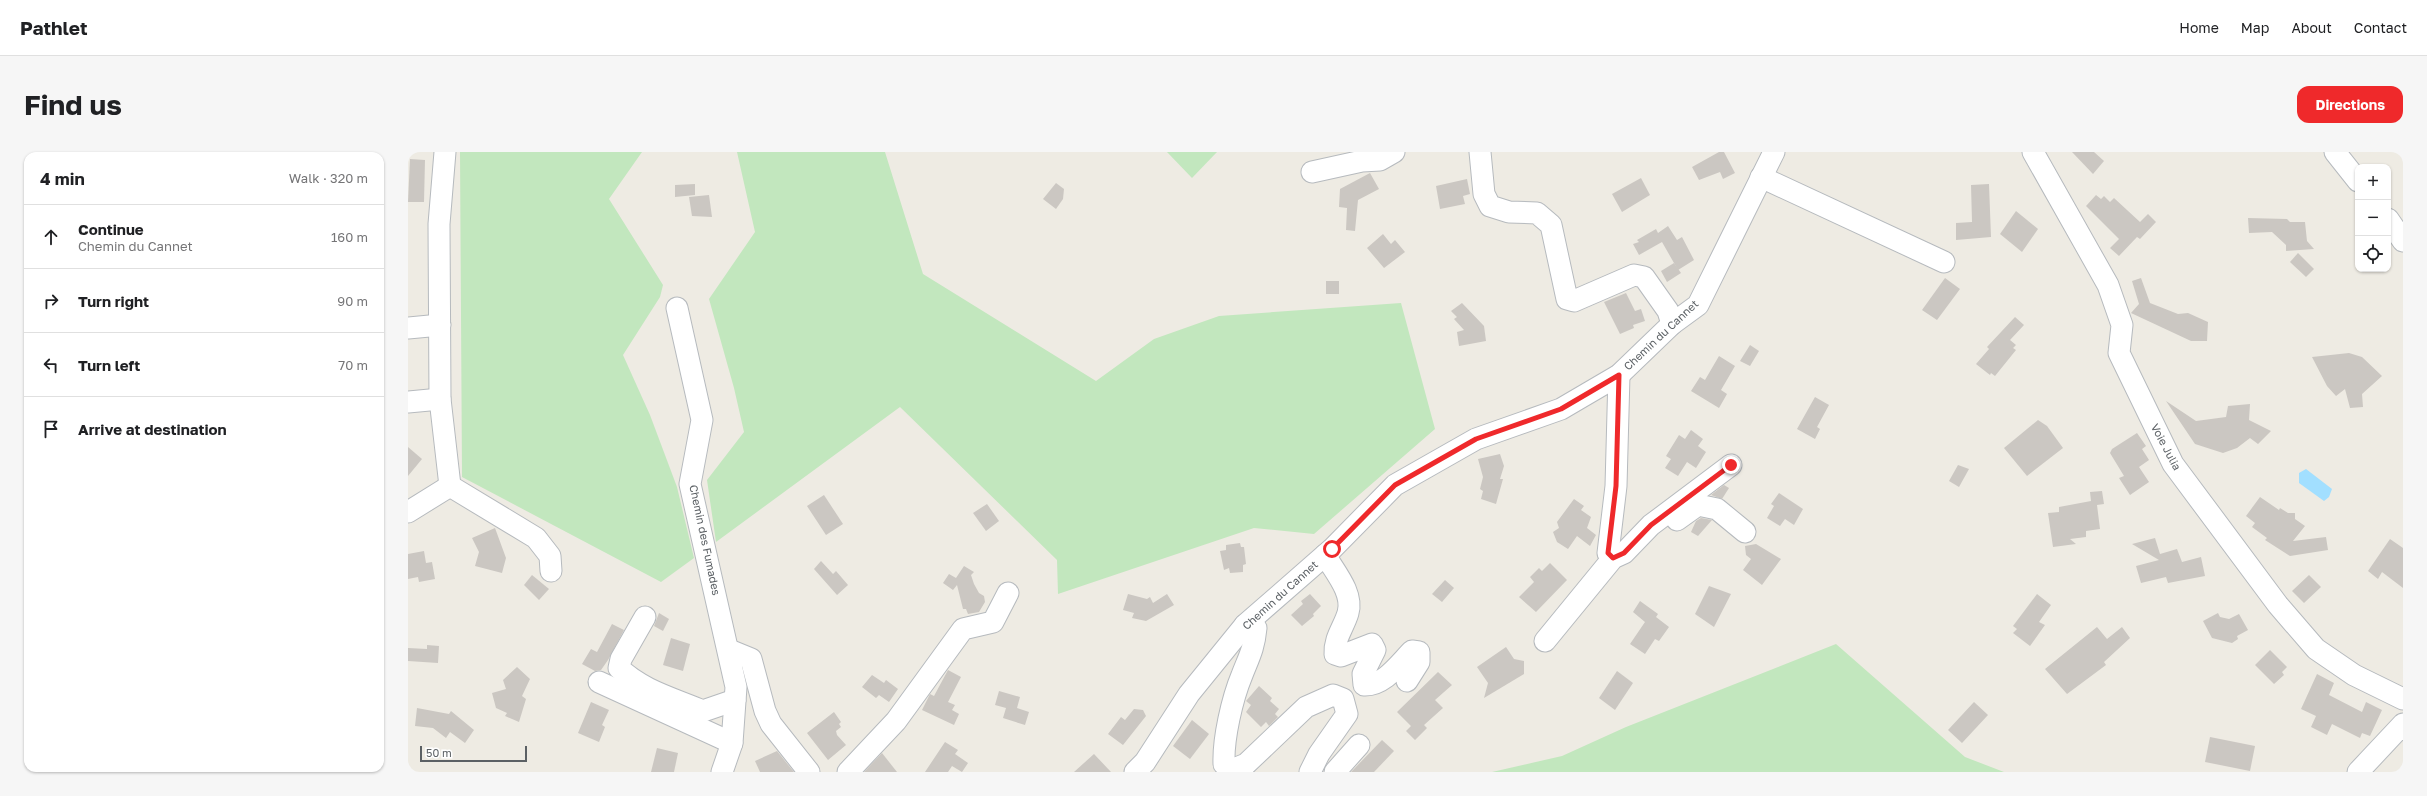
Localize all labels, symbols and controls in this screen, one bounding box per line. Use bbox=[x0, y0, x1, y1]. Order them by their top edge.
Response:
text: Pathlet bbox=[20, 16, 88, 39]
text: Home bbox=[2179, 19, 2219, 36]
text: Map bbox=[2241, 19, 2269, 36]
text: About bbox=[2291, 19, 2332, 36]
text: Contact bbox=[2354, 19, 2407, 36]
button: Directions bbox=[2297, 86, 2403, 123]
text: Find us bbox=[24, 88, 122, 121]
map controls bbox=[2355, 164, 2391, 272]
button: + bbox=[2355, 164, 2391, 200]
text: 4 min bbox=[40, 168, 85, 189]
text: Walk · 320 m bbox=[289, 170, 368, 186]
button: − bbox=[2355, 200, 2391, 236]
text: Continue bbox=[78, 220, 144, 238]
icon: ahead bbox=[40, 226, 62, 248]
text: 160 m bbox=[331, 229, 368, 245]
button: locate bbox=[2355, 236, 2391, 272]
text: Chemin du Cannet bbox=[78, 238, 193, 254]
icon: right bbox=[40, 290, 62, 312]
text: Turn right bbox=[78, 292, 149, 310]
text: 90 m bbox=[337, 293, 368, 309]
street label: Chemin du Cannet bbox=[1621, 297, 1701, 372]
icon: left bbox=[40, 354, 62, 376]
text: Turn left bbox=[78, 356, 140, 374]
text: 70 m bbox=[338, 357, 368, 373]
icon: arrive bbox=[40, 418, 62, 440]
text: Arrive at destination bbox=[78, 420, 227, 438]
street label: Voie Julia bbox=[2149, 421, 2184, 472]
route end bbox=[1722, 456, 1740, 474]
street label: Chemin des Fumades bbox=[687, 483, 724, 597]
route start bbox=[1323, 540, 1341, 558]
street label: Chemin du Cannet bbox=[1239, 557, 1320, 632]
scale bar bbox=[420, 744, 527, 763]
text: 50 m bbox=[426, 746, 452, 759]

